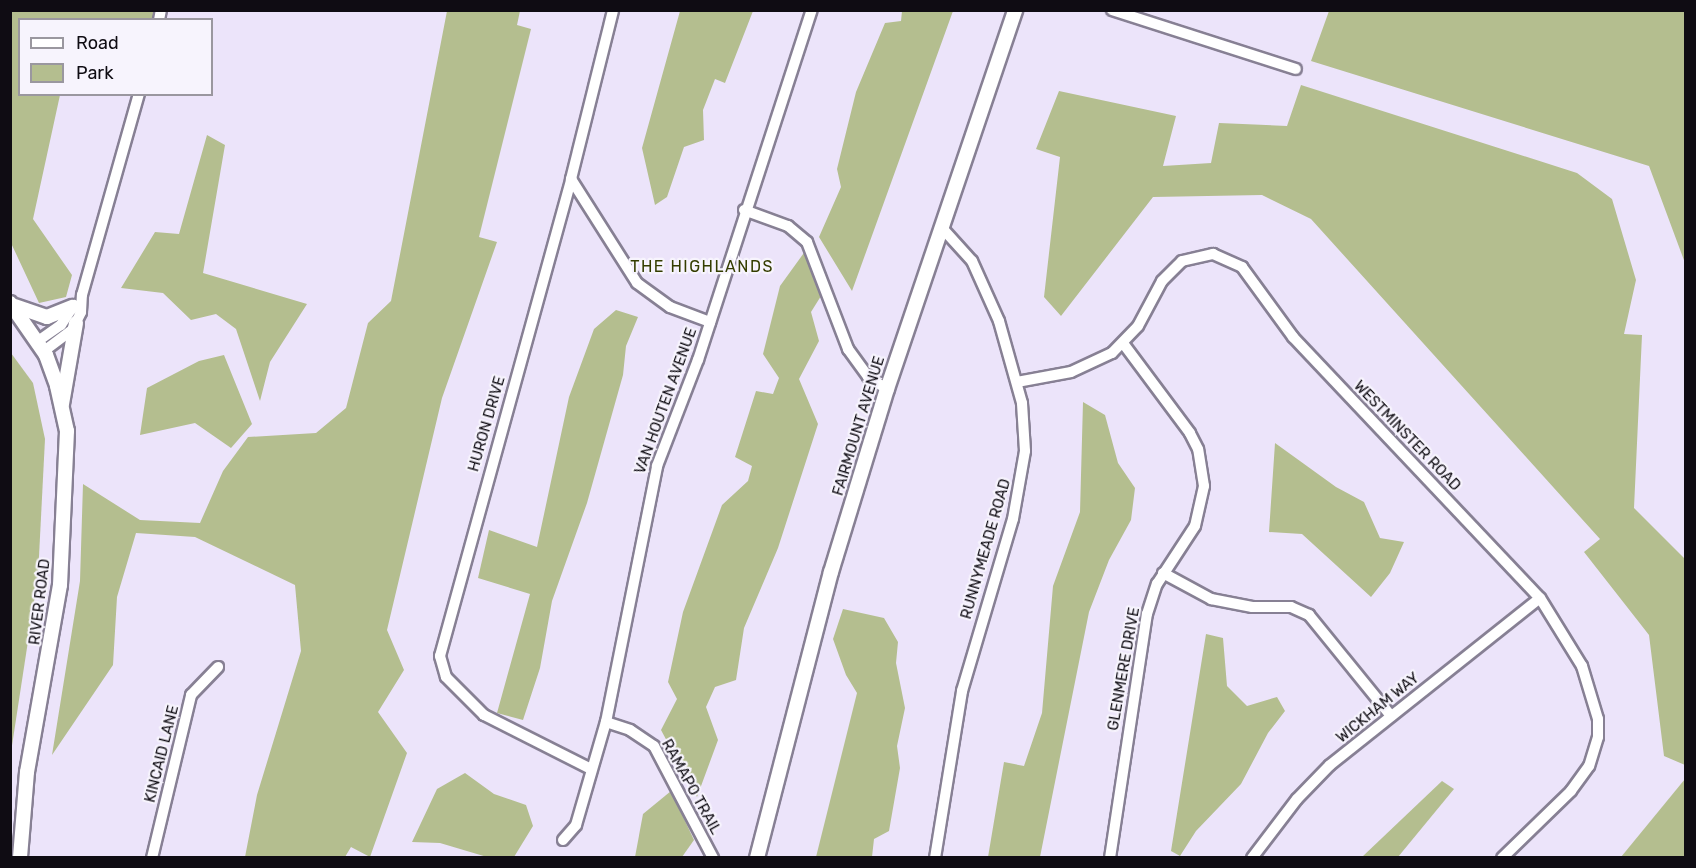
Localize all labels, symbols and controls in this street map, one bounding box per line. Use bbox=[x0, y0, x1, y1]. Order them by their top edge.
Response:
legend bbox=[18, 18, 213, 96]
text: Road bbox=[76, 32, 119, 54]
text: Park bbox=[76, 62, 113, 84]
district label: THE HIGHLANDS bbox=[630, 257, 774, 277]
street label: VAN HOUTEN AVENUE bbox=[631, 325, 701, 477]
street label: FAIRMOUNT AVENUE bbox=[829, 354, 889, 498]
street label: HURON DRIVE bbox=[465, 374, 509, 474]
street label: WESTMINSTER ROAD bbox=[1350, 377, 1464, 495]
street label: RUNNYMEADE ROAD bbox=[957, 477, 1015, 621]
street label: RIVER ROAD bbox=[26, 558, 54, 646]
street label: GLENMERE DRIVE bbox=[1104, 606, 1144, 732]
street label: WICKHAM WAY bbox=[1333, 669, 1423, 747]
street label: KINCAID LANE bbox=[141, 704, 183, 804]
street label: RAMAPO TRAIL bbox=[657, 736, 725, 838]

